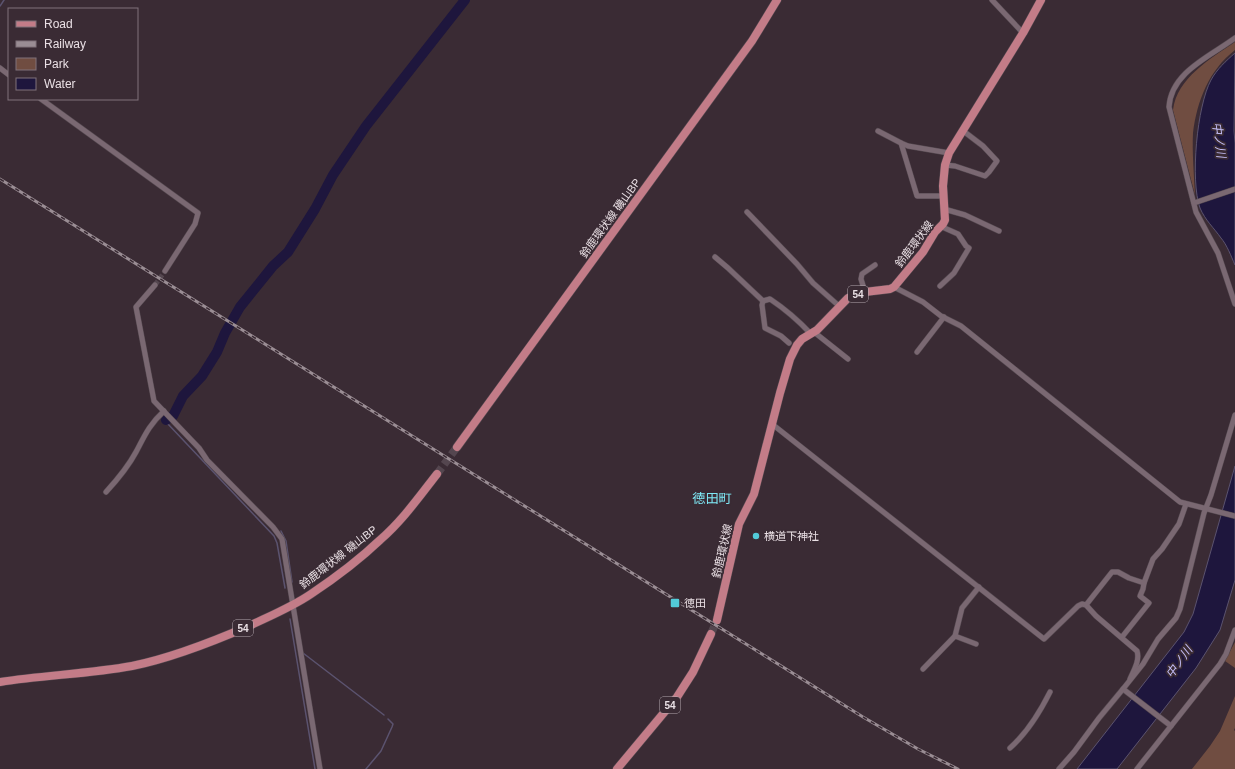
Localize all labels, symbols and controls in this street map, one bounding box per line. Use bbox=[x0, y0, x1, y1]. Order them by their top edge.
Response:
legend bbox=[8, 8, 138, 100]
text: Road bbox=[44, 17, 73, 31]
text: Railway bbox=[44, 37, 86, 51]
text: Park bbox=[44, 57, 70, 71]
text: Water bbox=[44, 77, 76, 91]
water label: 中ノ川 bbox=[1210, 121, 1229, 161]
street label: 鈴鹿環状線 磯山BP bbox=[577, 176, 643, 260]
street label: 鈴鹿環状線 bbox=[893, 218, 935, 270]
road number: 54 bbox=[848, 286, 868, 302]
district label: 徳田町 bbox=[692, 491, 732, 506]
street label: 鈴鹿環状線 磯山BP bbox=[297, 523, 379, 591]
street label: 鈴鹿環状線 bbox=[710, 523, 734, 579]
place label: 横道下神社 bbox=[764, 530, 819, 542]
marker: 横道下神社 bbox=[751, 531, 761, 541]
marker: 徳田 bbox=[669, 597, 681, 609]
place label: 徳田 bbox=[684, 597, 706, 609]
road number: 54 bbox=[233, 620, 253, 636]
water label: 中ノ川 bbox=[1163, 642, 1196, 681]
road number: 54 bbox=[660, 697, 680, 713]

